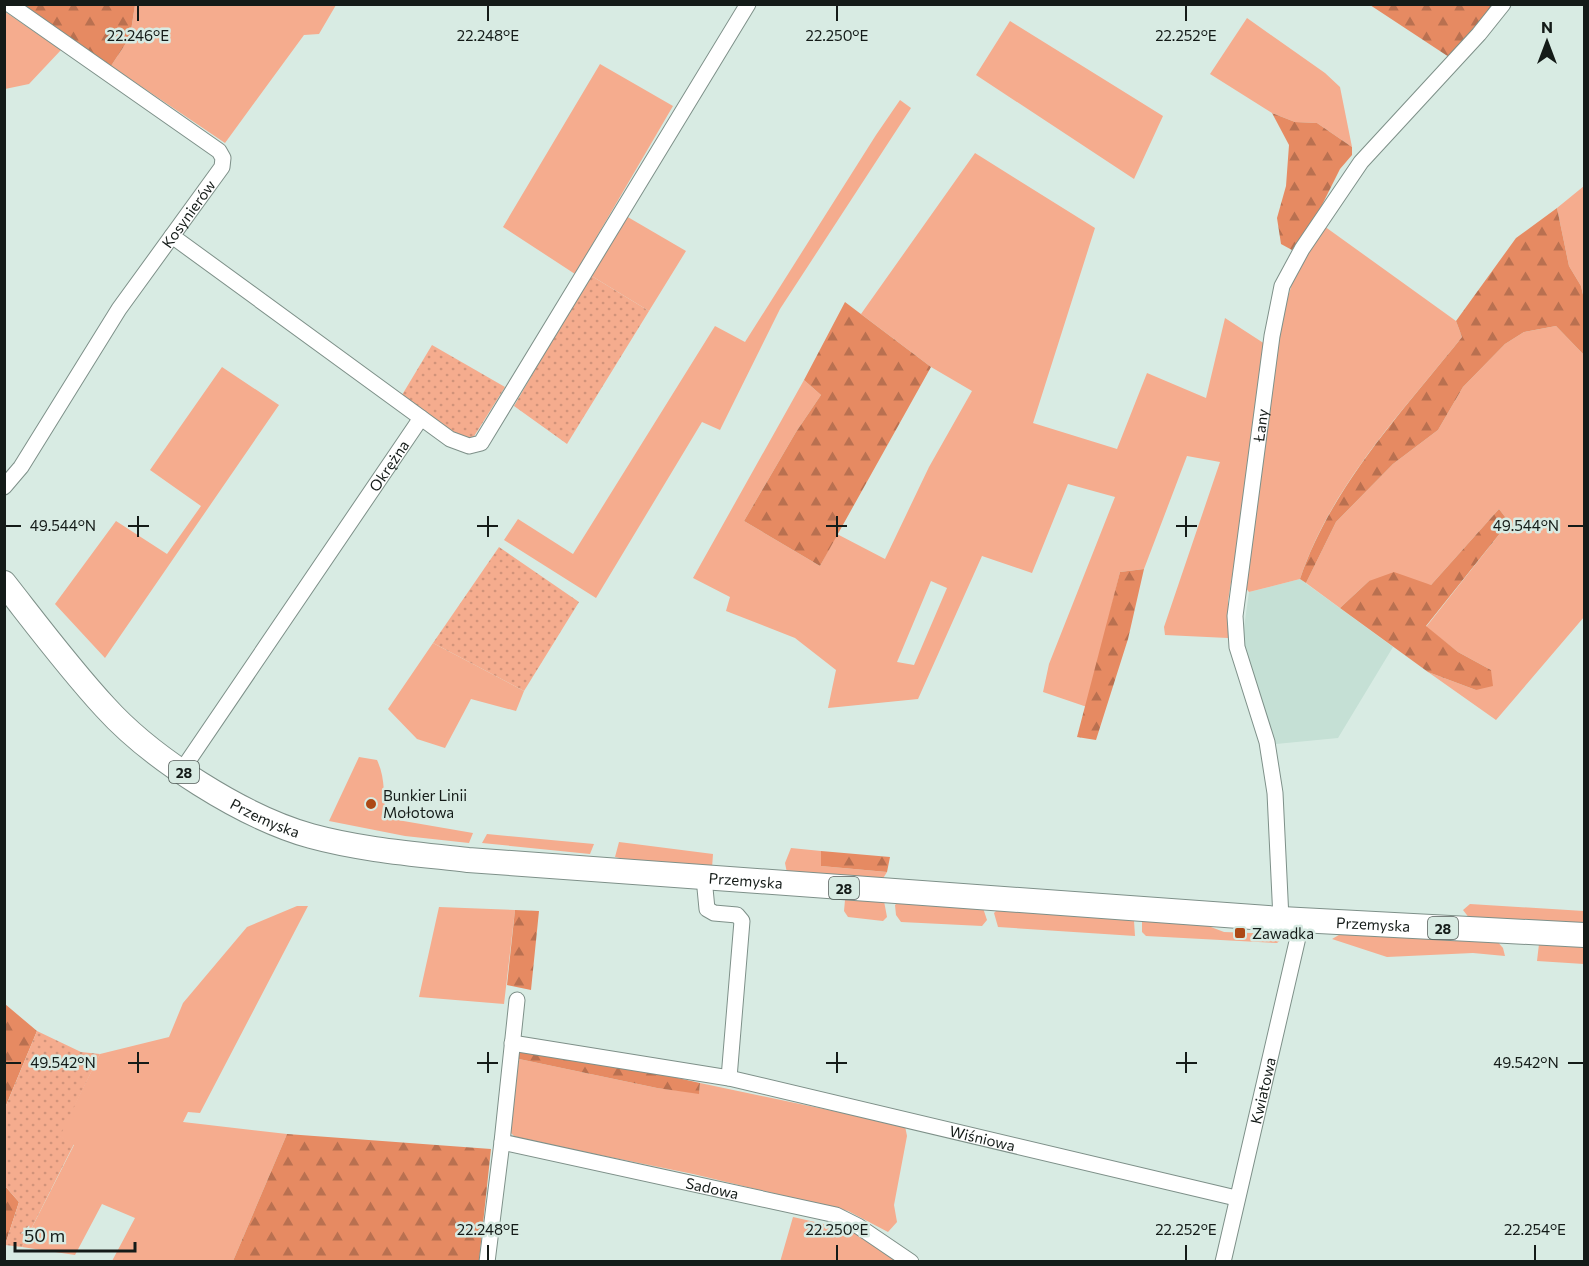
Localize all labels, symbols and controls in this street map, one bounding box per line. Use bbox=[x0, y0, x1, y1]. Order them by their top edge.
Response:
north arrow bbox=[1517, 12, 1577, 72]
text: N bbox=[1541, 17, 1553, 36]
text: 22.246°E bbox=[107, 26, 169, 44]
text: 22.248°E bbox=[457, 26, 519, 44]
text: 22.250°E bbox=[806, 26, 869, 44]
text: 22.252°E bbox=[1155, 26, 1217, 44]
street label: Kosynierów bbox=[158, 176, 219, 251]
street label: Łany bbox=[1249, 407, 1271, 444]
street label: Okrężna bbox=[365, 436, 412, 495]
text: 49.544°N bbox=[30, 516, 96, 534]
text: 49.544°N bbox=[1493, 516, 1559, 534]
road number: 28 bbox=[169, 761, 199, 783]
place label: Bunkier Linii Mołotowa bbox=[383, 786, 467, 821]
street label: Przemyska bbox=[227, 794, 302, 841]
marker: Bunkier Linii Mołotowa bbox=[364, 797, 378, 811]
street label: Przemyska bbox=[708, 868, 783, 892]
road number: 28 bbox=[829, 877, 859, 899]
street label: Przemyska bbox=[1336, 913, 1411, 935]
road number: 28 bbox=[1428, 917, 1458, 939]
place label: Zawadka bbox=[1252, 924, 1314, 942]
marker: Zawadka bbox=[1233, 926, 1247, 940]
text: 49.542°N bbox=[30, 1053, 96, 1071]
text: 49.542°N bbox=[1493, 1053, 1559, 1071]
street label: Kwiatowa bbox=[1246, 1055, 1279, 1126]
street label: Wiśniowa bbox=[948, 1122, 1017, 1154]
street label: Sadowa bbox=[684, 1173, 740, 1202]
scale bar bbox=[15, 1215, 135, 1253]
text: 22.248°E bbox=[457, 1220, 519, 1238]
text: 22.250°E bbox=[806, 1220, 869, 1238]
text: 22.252°E bbox=[1155, 1220, 1217, 1238]
text: 22.254°E bbox=[1504, 1220, 1566, 1238]
text: 50 m bbox=[24, 1224, 65, 1246]

